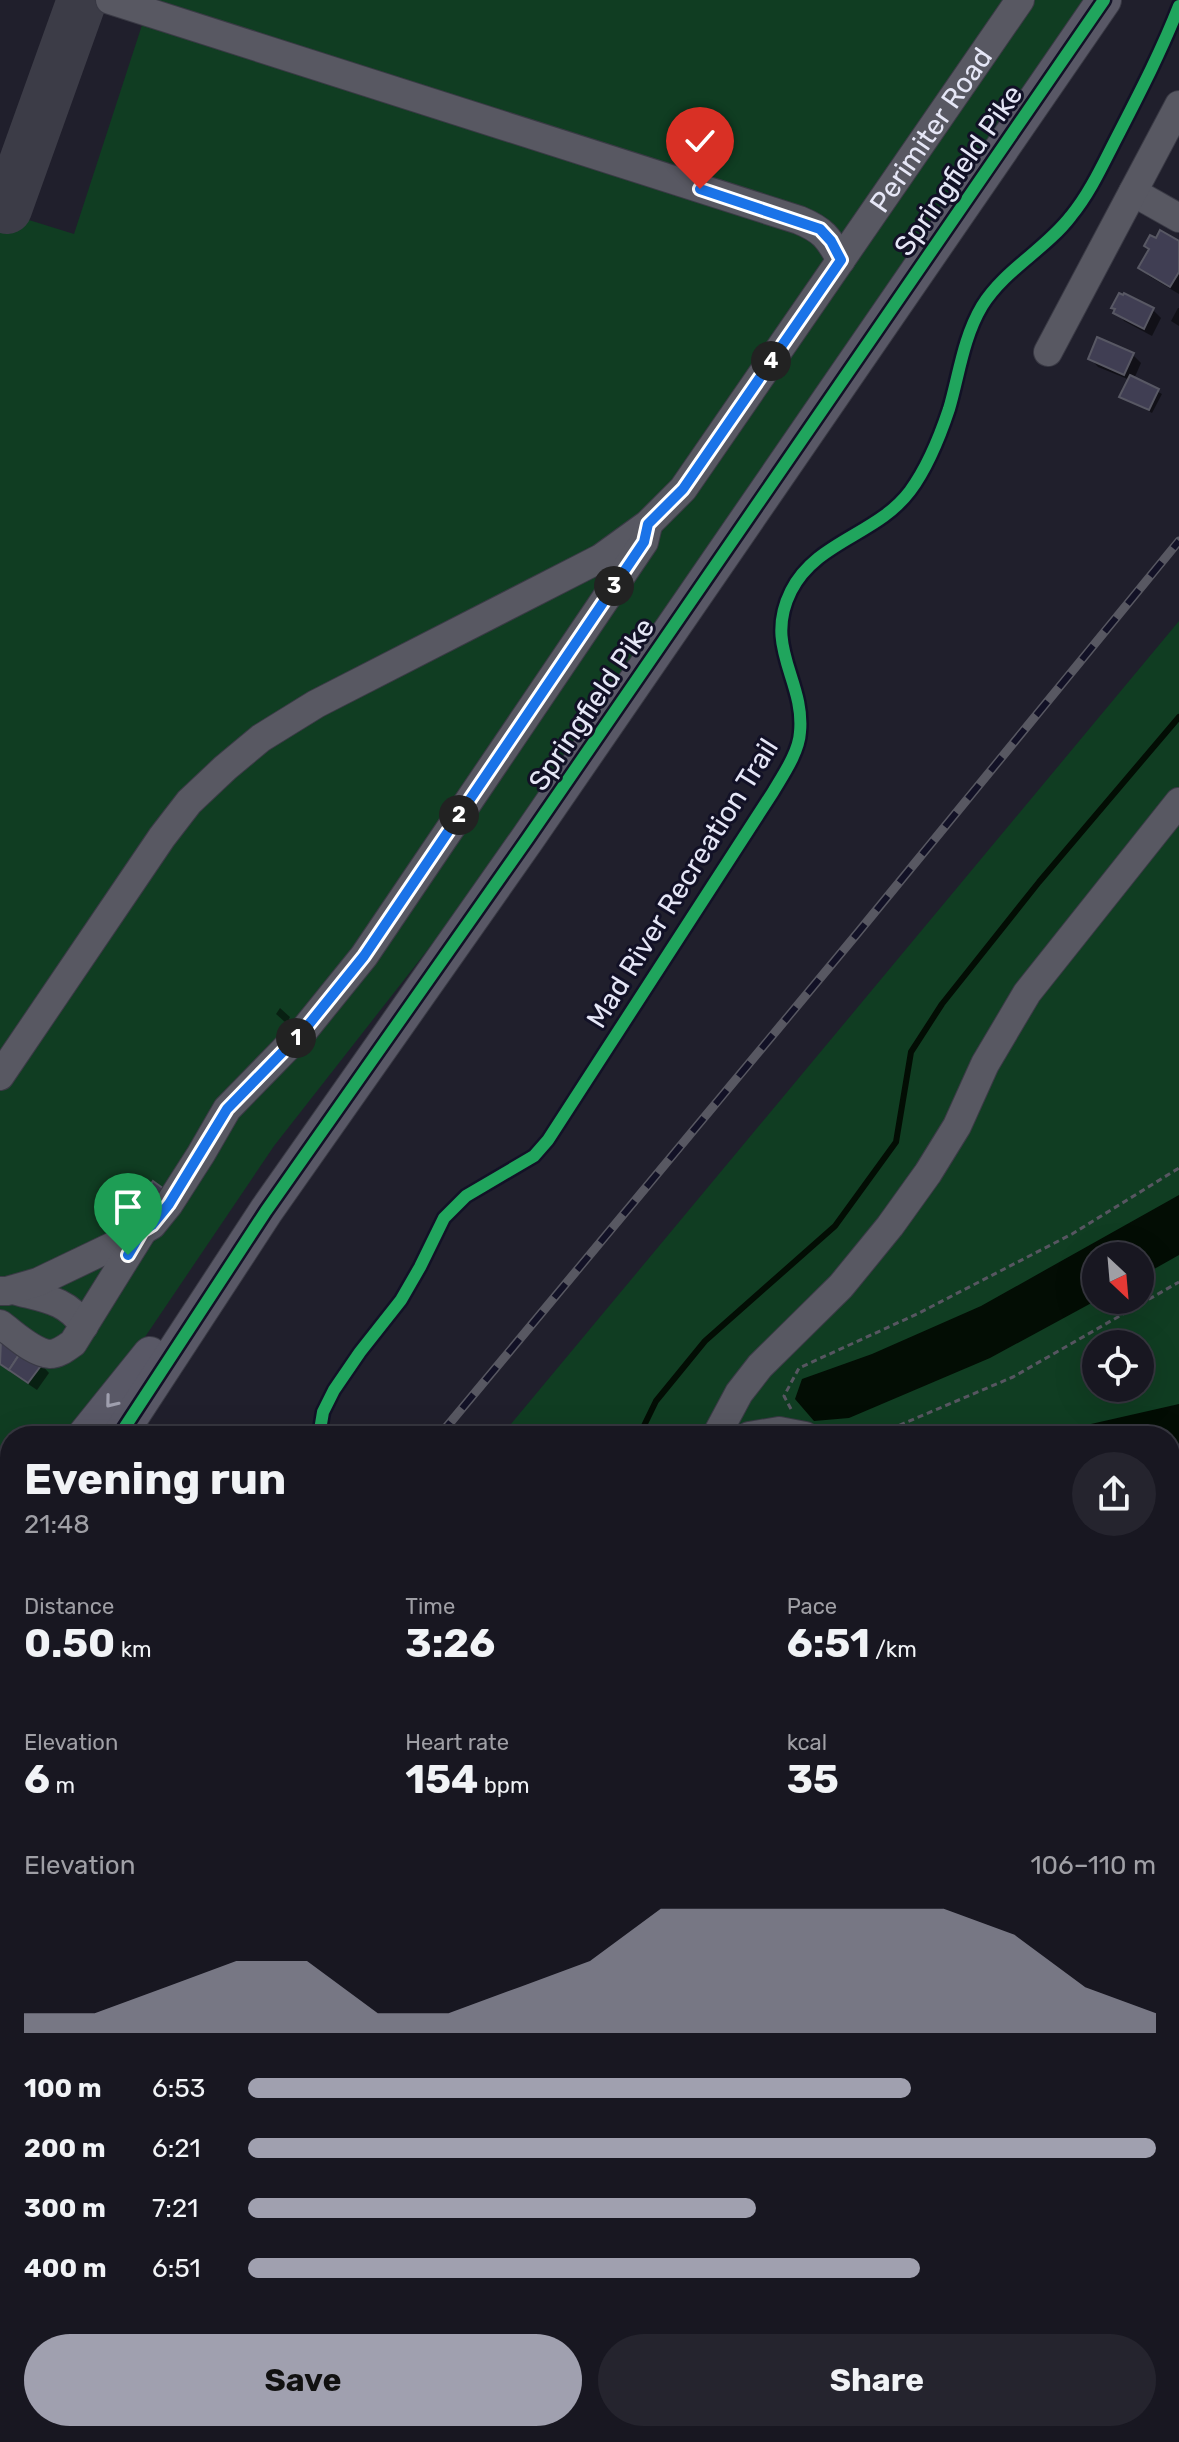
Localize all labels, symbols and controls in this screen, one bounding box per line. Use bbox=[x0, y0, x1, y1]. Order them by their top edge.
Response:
street label: Perimiter Road bbox=[863, 41, 999, 219]
street label: Springfield Pike bbox=[887, 79, 1030, 262]
pin bbox=[666, 107, 734, 189]
icon: check bbox=[678, 119, 722, 163]
pin: 4 bbox=[751, 341, 791, 381]
text: 4 bbox=[763, 347, 779, 374]
pin: 3 bbox=[594, 566, 634, 606]
text: 3 bbox=[607, 572, 621, 599]
street label: Springfield Pike bbox=[522, 612, 661, 797]
street label: Mad River Recreation Trail bbox=[580, 733, 785, 1034]
pin: 2 bbox=[439, 795, 479, 835]
text: 2 bbox=[452, 801, 466, 828]
pin: 1 bbox=[276, 1018, 316, 1058]
text: 1 bbox=[291, 1024, 301, 1051]
pin bbox=[94, 1173, 162, 1255]
icon: arrive bbox=[106, 1185, 150, 1229]
north arrow bbox=[1082, 1242, 1154, 1314]
map controls bbox=[1082, 1242, 1154, 1402]
button: locate bbox=[1082, 1330, 1154, 1402]
one-way arrow bbox=[106, 1393, 121, 1407]
button: share bbox=[1072, 1452, 1156, 1536]
text: Evening run bbox=[24, 1453, 286, 1505]
text: 21:48 bbox=[24, 1509, 90, 1540]
text: Distance bbox=[24, 1593, 114, 1620]
text: Time bbox=[405, 1593, 455, 1620]
text: Pace bbox=[787, 1593, 837, 1620]
text: 0.50 bbox=[24, 1620, 115, 1667]
text: 3:26 bbox=[405, 1620, 495, 1667]
text: 6:51 bbox=[787, 1620, 870, 1667]
text: km bbox=[115, 1636, 152, 1663]
text: /km bbox=[870, 1636, 917, 1663]
text: Elevation bbox=[24, 1729, 118, 1756]
text: Heart rate bbox=[405, 1729, 509, 1756]
text: kcal bbox=[787, 1729, 827, 1756]
text: 6 bbox=[24, 1756, 50, 1803]
text: 154 bbox=[405, 1756, 478, 1803]
text: 35 bbox=[787, 1756, 839, 1803]
text: m bbox=[50, 1772, 75, 1799]
text: bpm bbox=[478, 1772, 530, 1799]
text: Elevation bbox=[24, 1850, 135, 1881]
text: 106–110 m bbox=[1030, 1850, 1156, 1881]
text: 100 m bbox=[24, 2073, 102, 2104]
text: 6:53 bbox=[152, 2073, 205, 2104]
text: 200 m bbox=[24, 2133, 106, 2164]
text: 6:21 bbox=[152, 2133, 201, 2164]
text: 300 m bbox=[24, 2193, 106, 2224]
text: 7:21 bbox=[152, 2193, 198, 2224]
text: 400 m bbox=[24, 2253, 106, 2284]
text: 6:51 bbox=[152, 2253, 201, 2284]
button: Save bbox=[24, 2334, 582, 2426]
button: Share bbox=[598, 2334, 1156, 2426]

